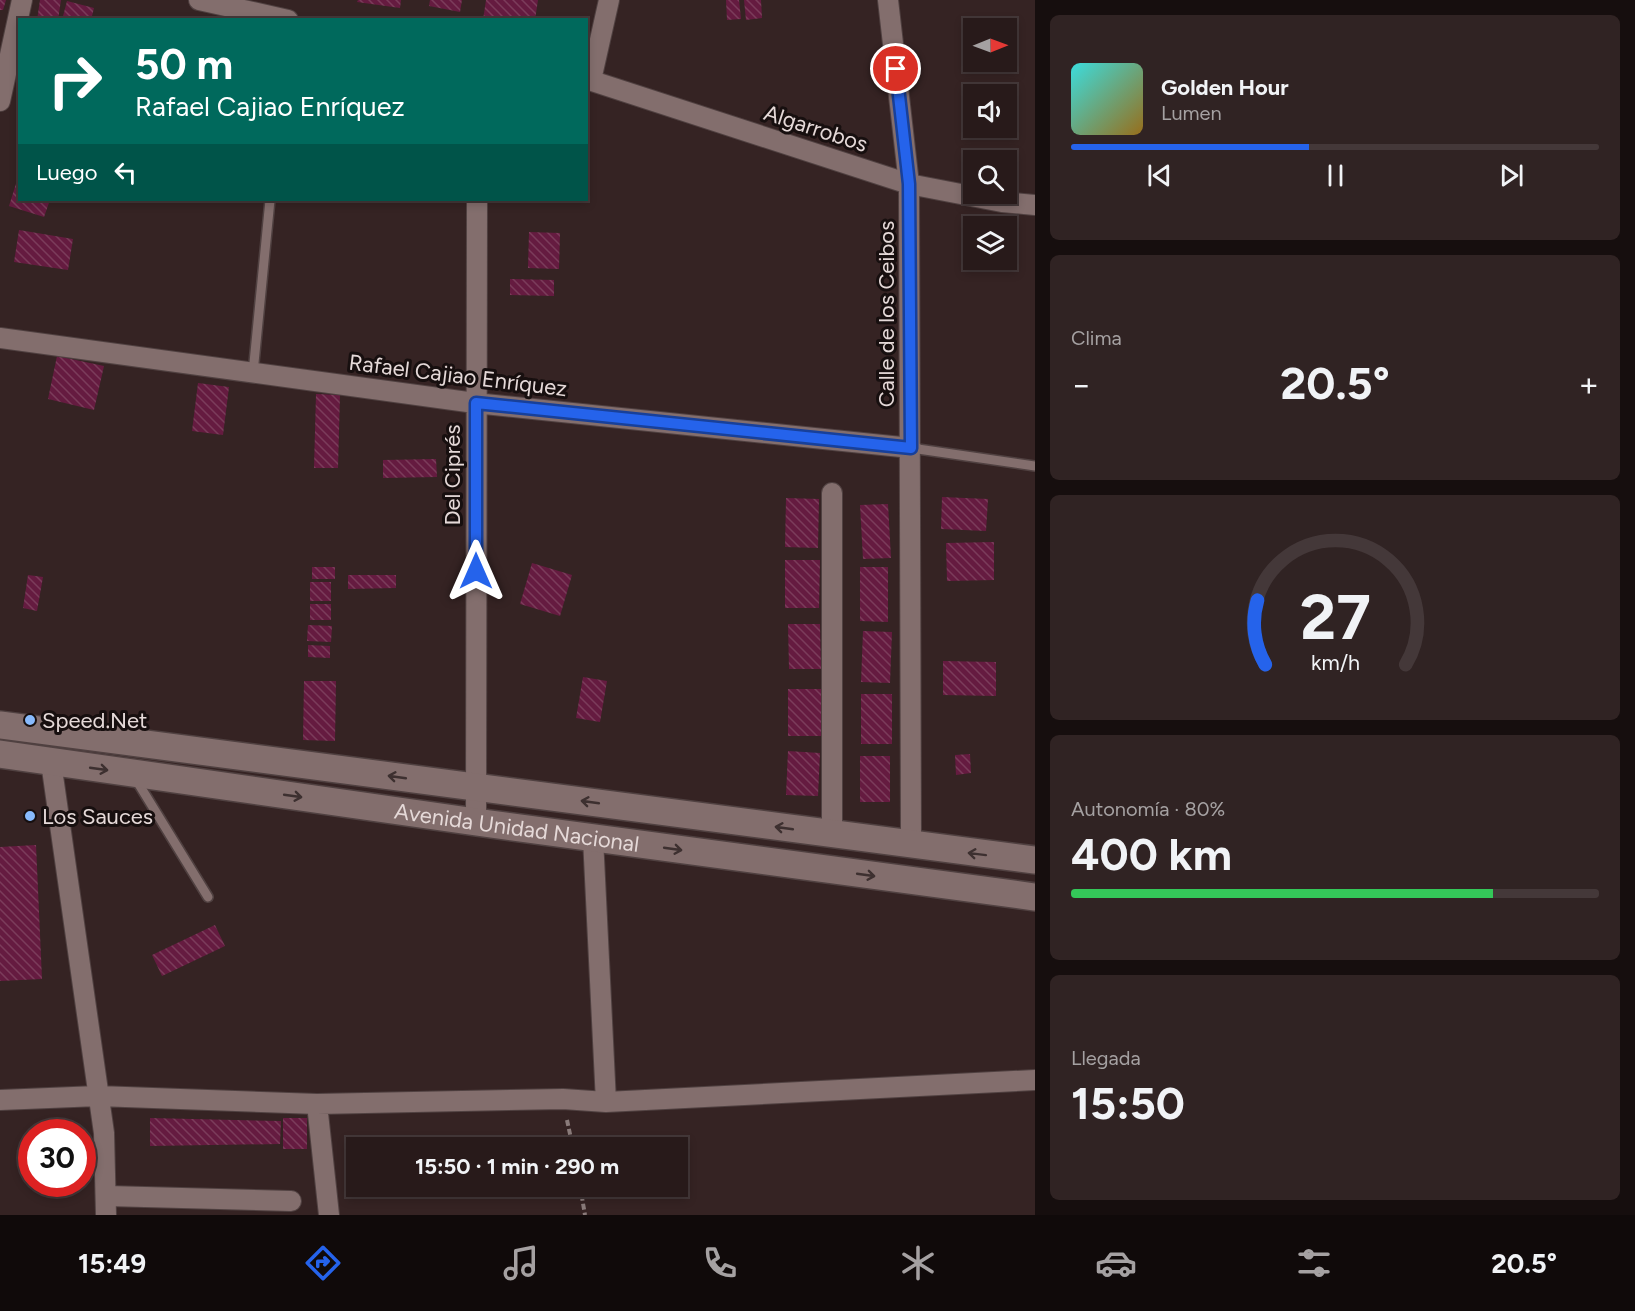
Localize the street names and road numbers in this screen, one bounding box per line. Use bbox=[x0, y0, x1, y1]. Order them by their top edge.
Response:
street label: Algarrobos bbox=[761, 99, 871, 158]
street label: Calle de los Ceibos bbox=[873, 221, 900, 407]
street label: Rafael Cajiao Enríquez bbox=[347, 349, 569, 402]
street label: Del Ciprés bbox=[439, 424, 466, 526]
street label: Avenida Unidad Nacional bbox=[393, 798, 641, 858]

